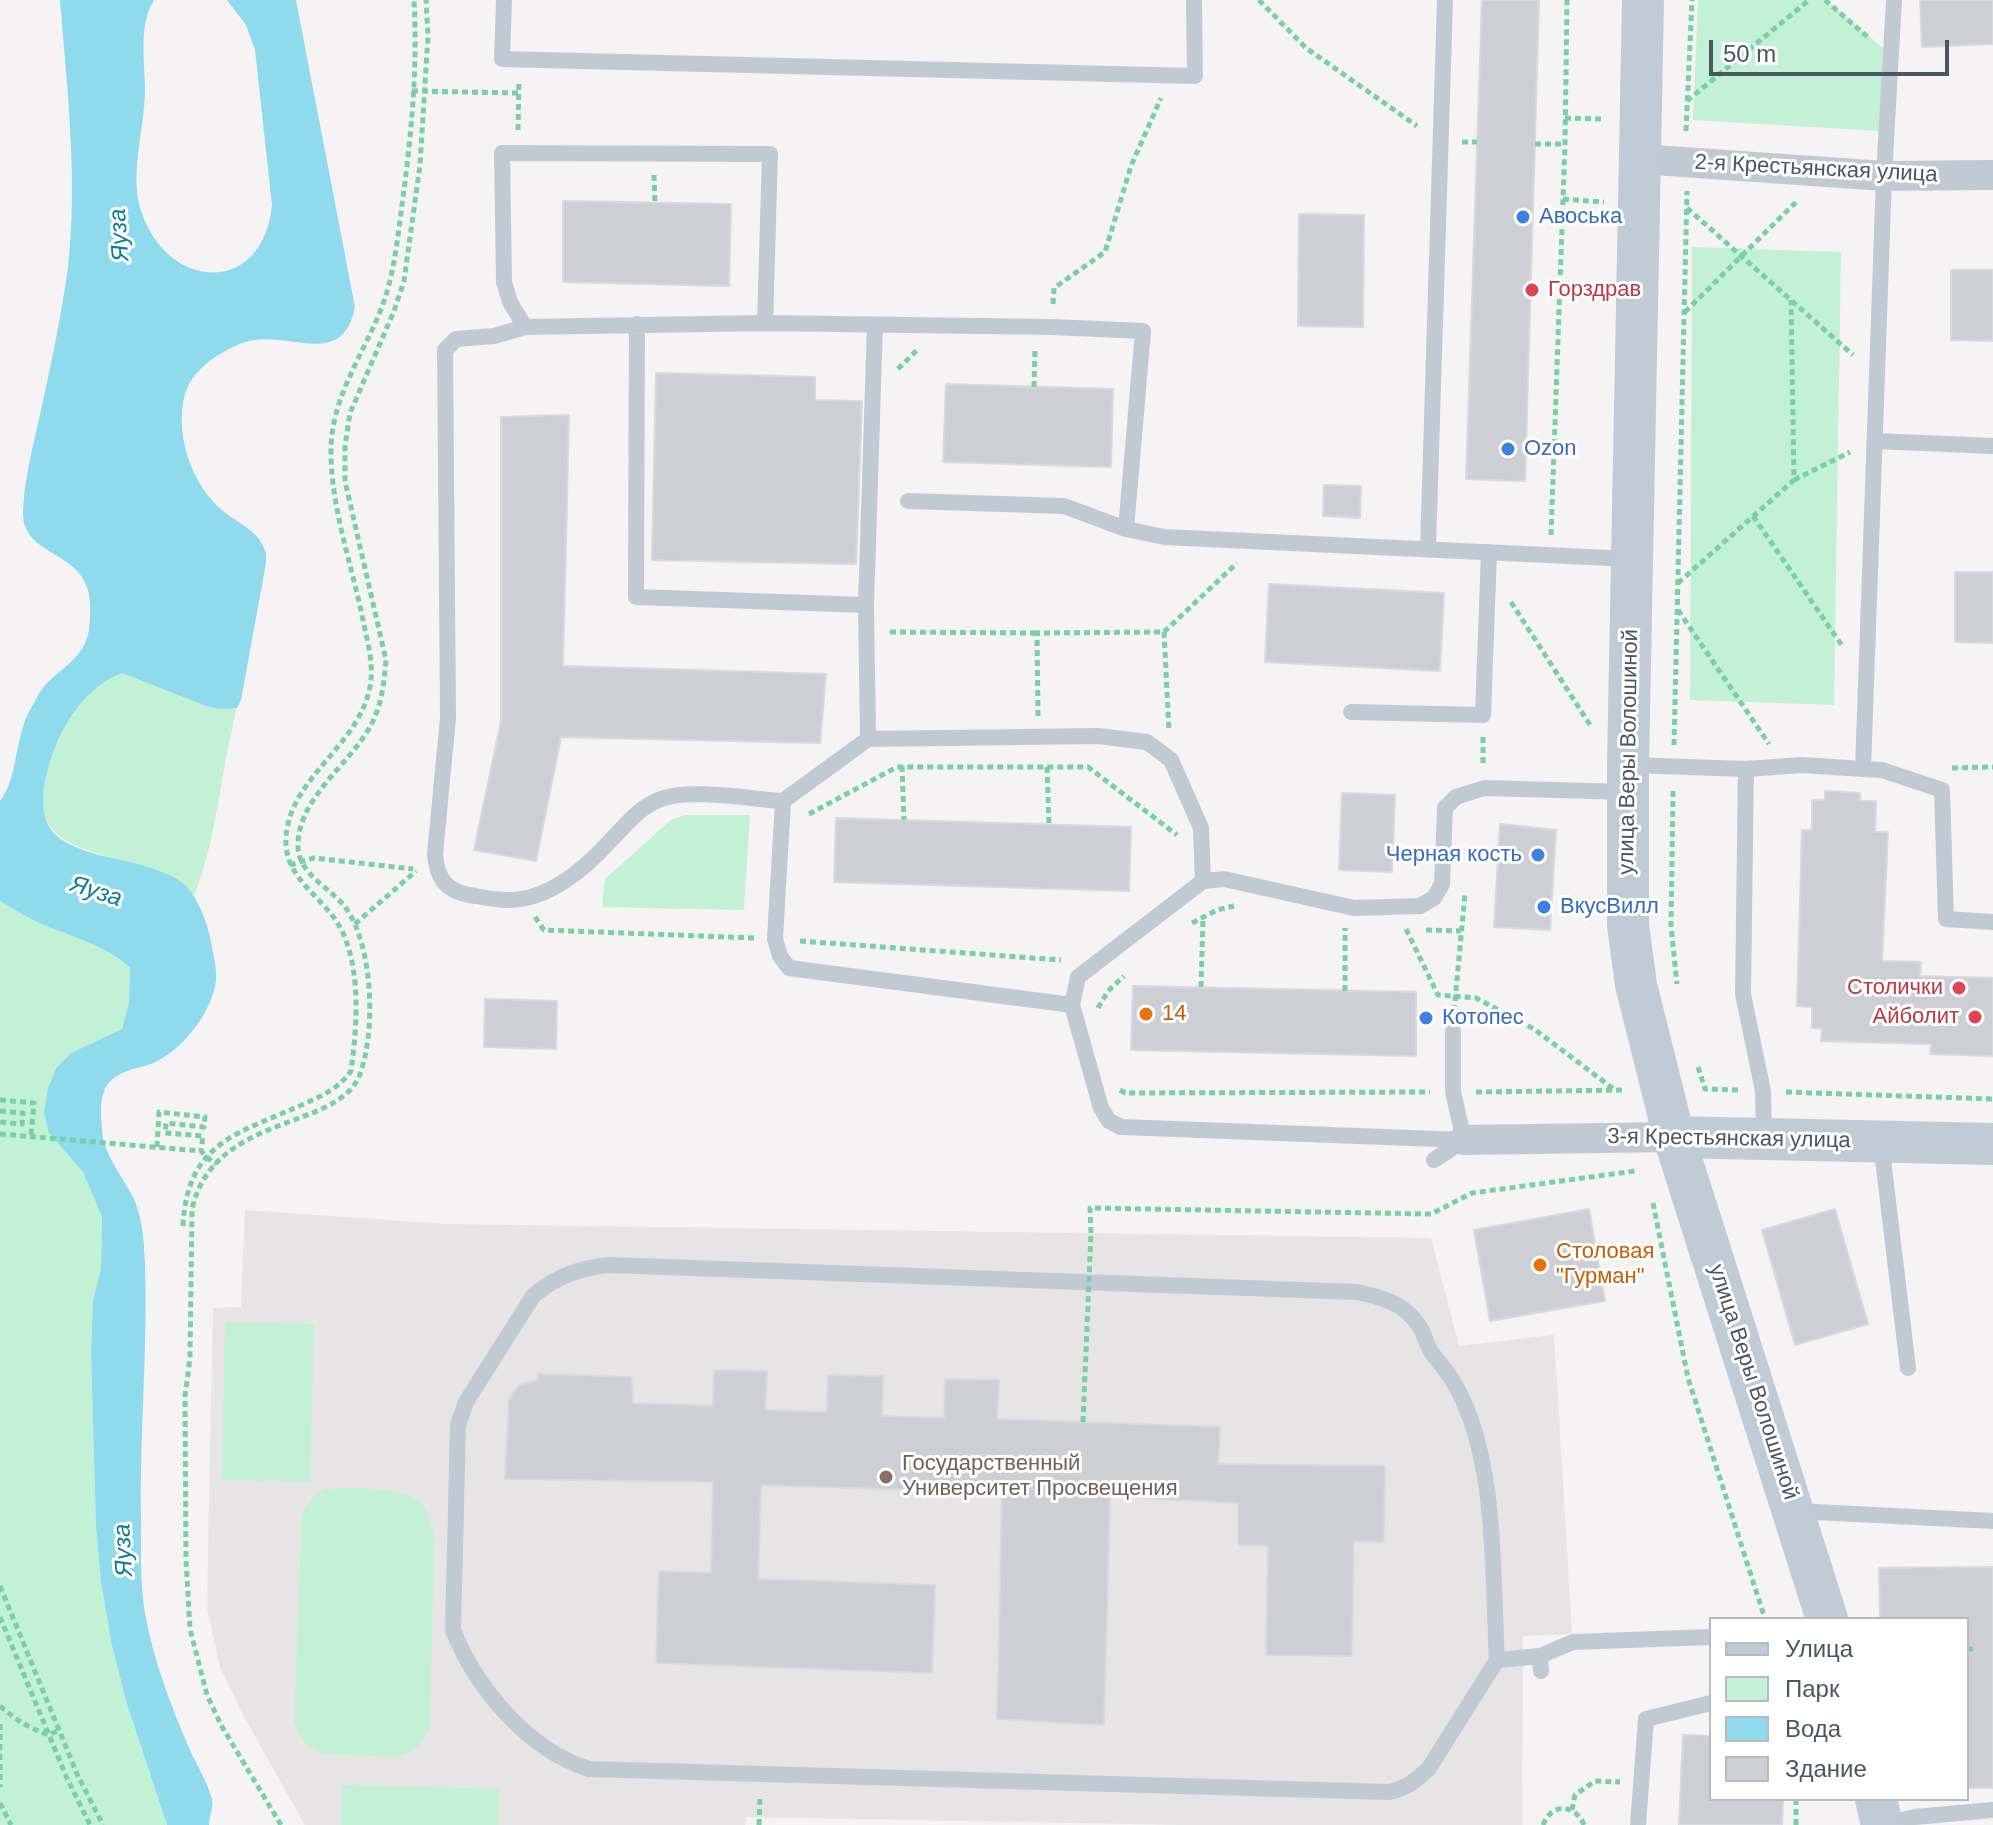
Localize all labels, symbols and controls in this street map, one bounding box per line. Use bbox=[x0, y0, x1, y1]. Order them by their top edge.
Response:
scale bar bbox=[1713, 24, 1953, 74]
text: 50 m bbox=[1723, 40, 1776, 67]
street label: 2-я Крестьянская улица bbox=[1694, 149, 1938, 189]
place label: Авоська bbox=[1539, 204, 1622, 230]
water label: Яуза bbox=[104, 208, 136, 262]
marker: Авоська bbox=[1514, 208, 1532, 226]
place label: Горздрав bbox=[1548, 277, 1641, 303]
marker: Горздрав bbox=[1523, 281, 1541, 299]
place label: Ozon bbox=[1524, 436, 1577, 462]
marker: Ozon bbox=[1499, 440, 1517, 458]
street label: улица Веры Волошиной bbox=[1614, 629, 1644, 875]
place label: Черная кость bbox=[1386, 842, 1522, 868]
marker: Черная кость bbox=[1529, 846, 1547, 864]
water label: Яуза bbox=[67, 870, 125, 914]
place label: ВкусВилл bbox=[1560, 894, 1659, 920]
marker: ВкусВилл bbox=[1535, 898, 1553, 916]
place label: Столички bbox=[1847, 975, 1943, 1001]
marker: Столички bbox=[1950, 979, 1968, 997]
place label: 14 bbox=[1162, 1001, 1186, 1027]
place label: Айболит bbox=[1872, 1004, 1959, 1030]
marker: 14 bbox=[1137, 1005, 1155, 1023]
place label: Котопес bbox=[1442, 1005, 1524, 1031]
marker: Айболит bbox=[1966, 1008, 1984, 1026]
marker: Котопес bbox=[1417, 1009, 1435, 1027]
street label: 3-я Крестьянская улица bbox=[1607, 1124, 1851, 1154]
place label: Столовая "Гурман" bbox=[1556, 1239, 1654, 1290]
marker: Столовая "Гурман" bbox=[1531, 1256, 1549, 1274]
street label: улица Веры Волошиной bbox=[1702, 1261, 1804, 1503]
place label: Государственный Университет Просвещения bbox=[902, 1451, 1178, 1502]
marker: Государственный Университет Просвещения bbox=[877, 1468, 895, 1486]
water label: Яуза bbox=[108, 1523, 140, 1577]
legend bbox=[1709, 1617, 1969, 1801]
text: Улица bbox=[1785, 1635, 1853, 1662]
text: Парк bbox=[1785, 1675, 1839, 1702]
text: Вода bbox=[1785, 1715, 1841, 1742]
text: Здание bbox=[1785, 1755, 1867, 1782]

